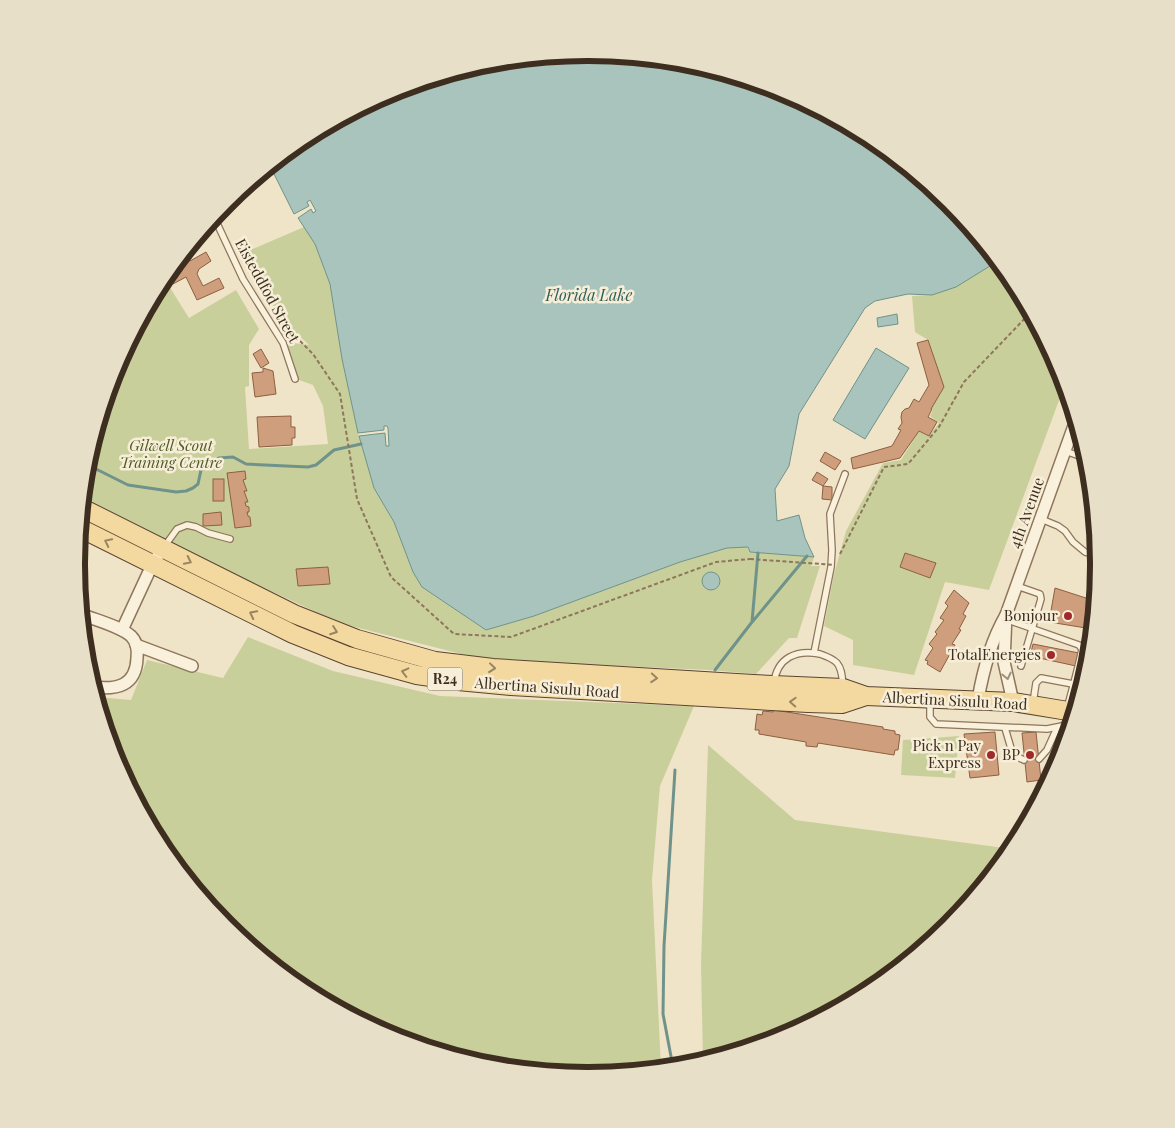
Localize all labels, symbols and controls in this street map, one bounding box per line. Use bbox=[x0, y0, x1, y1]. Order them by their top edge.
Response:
street label: Eisteddfod Street bbox=[231, 235, 305, 347]
water label: Florida Lake bbox=[545, 284, 633, 305]
park label: Gilwell Scout Training Centre bbox=[120, 435, 223, 472]
street label: 4th Avenue bbox=[1004, 474, 1048, 551]
one-way arrow bbox=[104, 537, 113, 548]
one-way arrow bbox=[183, 555, 192, 565]
place label: Bonjour bbox=[1004, 605, 1058, 625]
one-way arrow bbox=[250, 610, 259, 620]
marker: Bonjour bbox=[1062, 610, 1074, 622]
one-way arrow bbox=[330, 625, 338, 635]
place label: TotalEnergies bbox=[948, 644, 1041, 664]
marker: TotalEnergies bbox=[1045, 649, 1057, 661]
one-way arrow bbox=[488, 662, 496, 673]
one-way arrow bbox=[400, 667, 409, 678]
road number: R24 bbox=[428, 668, 462, 691]
street label: Albertina Sisulu Road bbox=[473, 672, 620, 702]
one-way arrow bbox=[1001, 672, 1012, 681]
one-way arrow bbox=[651, 673, 659, 684]
street label: Albertina Sisulu Road bbox=[881, 686, 1028, 714]
one-way arrow bbox=[789, 697, 797, 708]
place label: Pick n Pay Express bbox=[912, 735, 981, 772]
place label: BP bbox=[1002, 744, 1020, 764]
marker: Pick n Pay Express bbox=[985, 749, 997, 761]
marker: BP bbox=[1024, 749, 1036, 761]

